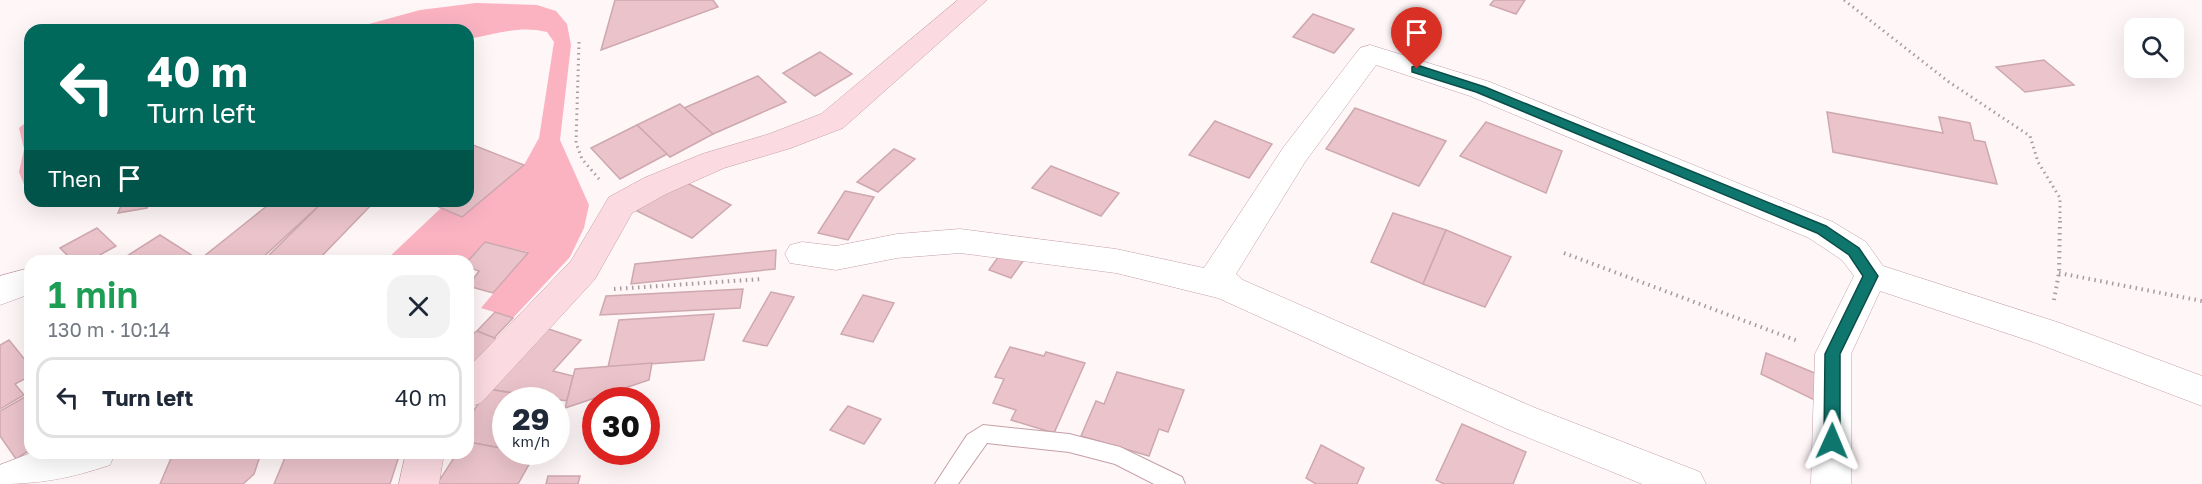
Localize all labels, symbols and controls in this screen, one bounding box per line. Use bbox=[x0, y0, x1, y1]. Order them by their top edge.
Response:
pin bbox=[1391, 7, 1442, 69]
icon: arrive bbox=[1400, 16, 1433, 49]
map controls bbox=[2124, 18, 2184, 78]
button: search bbox=[2124, 18, 2184, 78]
text: 40 m bbox=[147, 46, 248, 96]
icon: left bbox=[48, 48, 126, 126]
text: Turn left bbox=[147, 97, 256, 129]
icon: arrive bbox=[113, 162, 146, 195]
text: Then bbox=[48, 165, 101, 192]
text: 1 min bbox=[48, 273, 138, 316]
button: close bbox=[387, 275, 450, 338]
text: 130 m · 10:14 bbox=[48, 317, 171, 341]
icon: left bbox=[51, 381, 84, 414]
text: Turn left bbox=[102, 384, 193, 411]
text: 40 m bbox=[395, 384, 447, 411]
speed limit sign: 30 bbox=[582, 387, 660, 465]
text: 29 bbox=[512, 401, 550, 437]
position arrow bbox=[1800, 409, 1864, 473]
text: km/h bbox=[512, 432, 550, 450]

